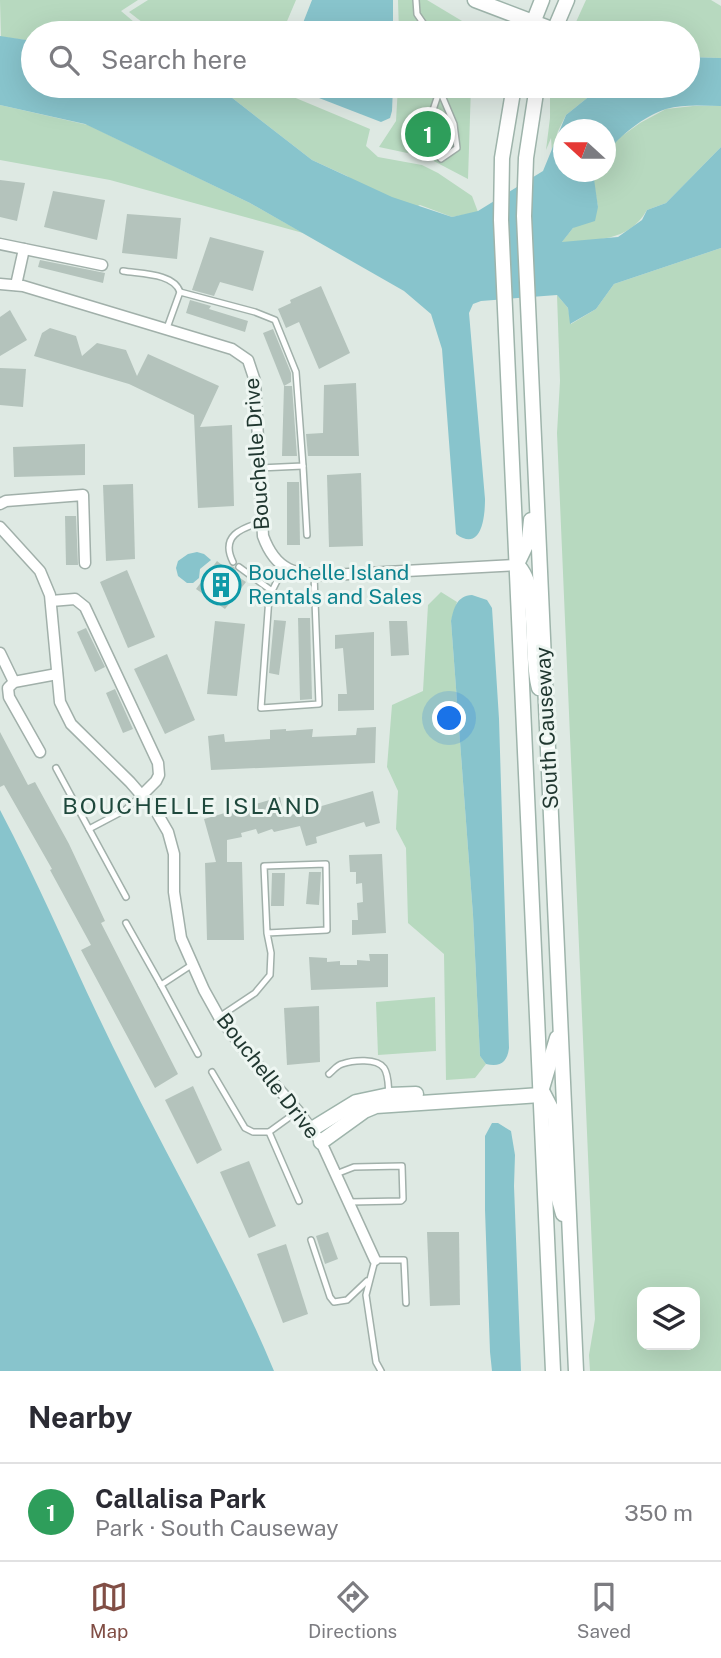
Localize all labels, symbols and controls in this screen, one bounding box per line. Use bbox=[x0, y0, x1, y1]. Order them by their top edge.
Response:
search box bbox=[21, 21, 700, 98]
icon: search bbox=[45, 41, 83, 79]
text: Search here bbox=[101, 44, 247, 75]
pin: 1 bbox=[405, 108, 451, 160]
north arrow bbox=[553, 119, 616, 182]
street label: Bouchelle Drive bbox=[239, 377, 274, 531]
place label: Bouchelle Island Rentals and Sales bbox=[248, 560, 422, 609]
building icon: Bouchelle Island Rentals and Sales bbox=[200, 564, 242, 606]
street label: South Causeway bbox=[530, 646, 563, 810]
your location bbox=[432, 701, 466, 735]
district label: BOUCHELLE ISLAND bbox=[62, 792, 322, 819]
street label: Bouchelle Drive bbox=[212, 1008, 325, 1143]
map controls bbox=[637, 1287, 700, 1350]
button: layers bbox=[637, 1287, 700, 1350]
text: Nearby bbox=[28, 1399, 132, 1435]
text: Callalisa Park bbox=[95, 1483, 266, 1514]
text: 1 bbox=[46, 1499, 56, 1526]
text: 350 m bbox=[624, 1499, 693, 1526]
text: Park · South Causeway bbox=[95, 1514, 338, 1541]
tab: Map bbox=[90, 1578, 128, 1642]
tab: Directions bbox=[308, 1578, 397, 1642]
tab: Saved bbox=[577, 1578, 631, 1642]

